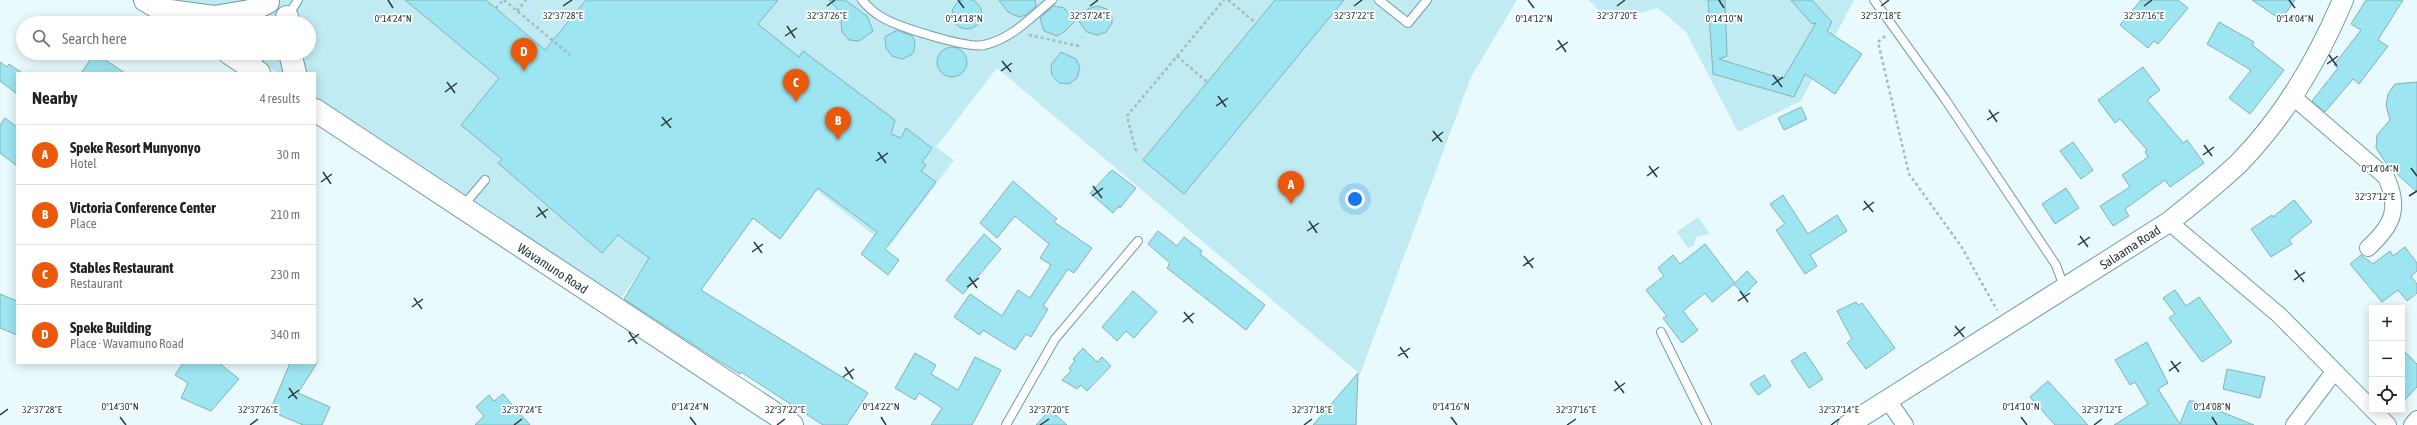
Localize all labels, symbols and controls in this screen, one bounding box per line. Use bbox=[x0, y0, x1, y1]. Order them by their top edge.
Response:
text: 32°37'28"E bbox=[543, 10, 584, 21]
text: 32°37'26"E bbox=[807, 10, 848, 21]
text: 32°37'24"E bbox=[1070, 10, 1111, 21]
text: 32°37'22"E bbox=[1334, 10, 1375, 21]
text: 32°37'20"E bbox=[1597, 10, 1638, 21]
text: 32°37'18"E bbox=[1861, 10, 1902, 21]
text: 32°37'16"E bbox=[2124, 10, 2165, 21]
text: 0°14'24"N bbox=[374, 13, 412, 24]
text: 0°14'18"N bbox=[945, 13, 983, 24]
text: 0°14'12"N bbox=[1515, 13, 1553, 24]
text: 0°14'10"N bbox=[1705, 13, 1743, 24]
text: 0°14'04"N bbox=[2276, 13, 2314, 24]
search box bbox=[16, 16, 316, 60]
icon: search bbox=[30, 27, 52, 49]
text: Search here bbox=[62, 30, 127, 47]
pin: D bbox=[511, 38, 537, 71]
pin: C bbox=[783, 69, 809, 102]
text: Nearby bbox=[32, 88, 78, 108]
text: 4 results bbox=[260, 91, 300, 106]
pin: B bbox=[825, 107, 851, 140]
text: Speke Resort Munyonyo bbox=[70, 139, 201, 156]
text: A bbox=[42, 147, 48, 162]
text: 30 m bbox=[277, 147, 300, 162]
text: Hotel bbox=[70, 156, 97, 171]
text: 0°14'04"N bbox=[2361, 163, 2399, 174]
pin: A bbox=[1278, 171, 1304, 204]
your location bbox=[1345, 189, 1365, 209]
text: 32°37'12"E bbox=[2355, 191, 2396, 202]
text: Victoria Conference Center bbox=[70, 199, 216, 216]
text: B bbox=[42, 207, 48, 222]
text: 210 m bbox=[271, 207, 300, 222]
text: Place bbox=[70, 216, 97, 231]
street label: Salaama Road bbox=[2097, 222, 2163, 273]
street label: Wavamuno Road bbox=[515, 240, 591, 297]
text: Stables Restaurant bbox=[70, 259, 174, 276]
text: C bbox=[42, 267, 48, 282]
text: 230 m bbox=[271, 267, 300, 282]
text: Restaurant bbox=[70, 276, 123, 291]
map controls bbox=[2369, 305, 2405, 413]
button: + bbox=[2369, 305, 2405, 341]
text: Speke Building bbox=[70, 319, 151, 336]
text: D bbox=[41, 327, 49, 342]
text: 340 m bbox=[271, 327, 300, 342]
text: Place · Wavamuno Road bbox=[70, 336, 184, 351]
button: − bbox=[2369, 341, 2405, 377]
button: locate bbox=[2369, 377, 2405, 413]
text: 0°14'30"N bbox=[101, 401, 139, 412]
text: 0°14'24"N bbox=[671, 401, 709, 412]
text: 0°14'22"N bbox=[862, 401, 900, 412]
text: 0°14'16"N bbox=[1432, 401, 1470, 412]
text: 0°14'10"N bbox=[2002, 401, 2040, 412]
text: 0°14'08"N bbox=[2193, 401, 2231, 412]
text: 32°37'28"E bbox=[22, 404, 63, 415]
text: 32°37'26"E bbox=[238, 404, 279, 415]
text: 32°37'24"E bbox=[502, 404, 543, 415]
text: 32°37'22"E bbox=[765, 404, 806, 415]
text: 32°37'20"E bbox=[1029, 404, 1070, 415]
text: 32°37'18"E bbox=[1292, 404, 1333, 415]
text: 32°37'16"E bbox=[1556, 404, 1597, 415]
text: 32°37'14"E bbox=[1819, 404, 1860, 415]
text: 32°37'12"E bbox=[2082, 404, 2123, 415]

